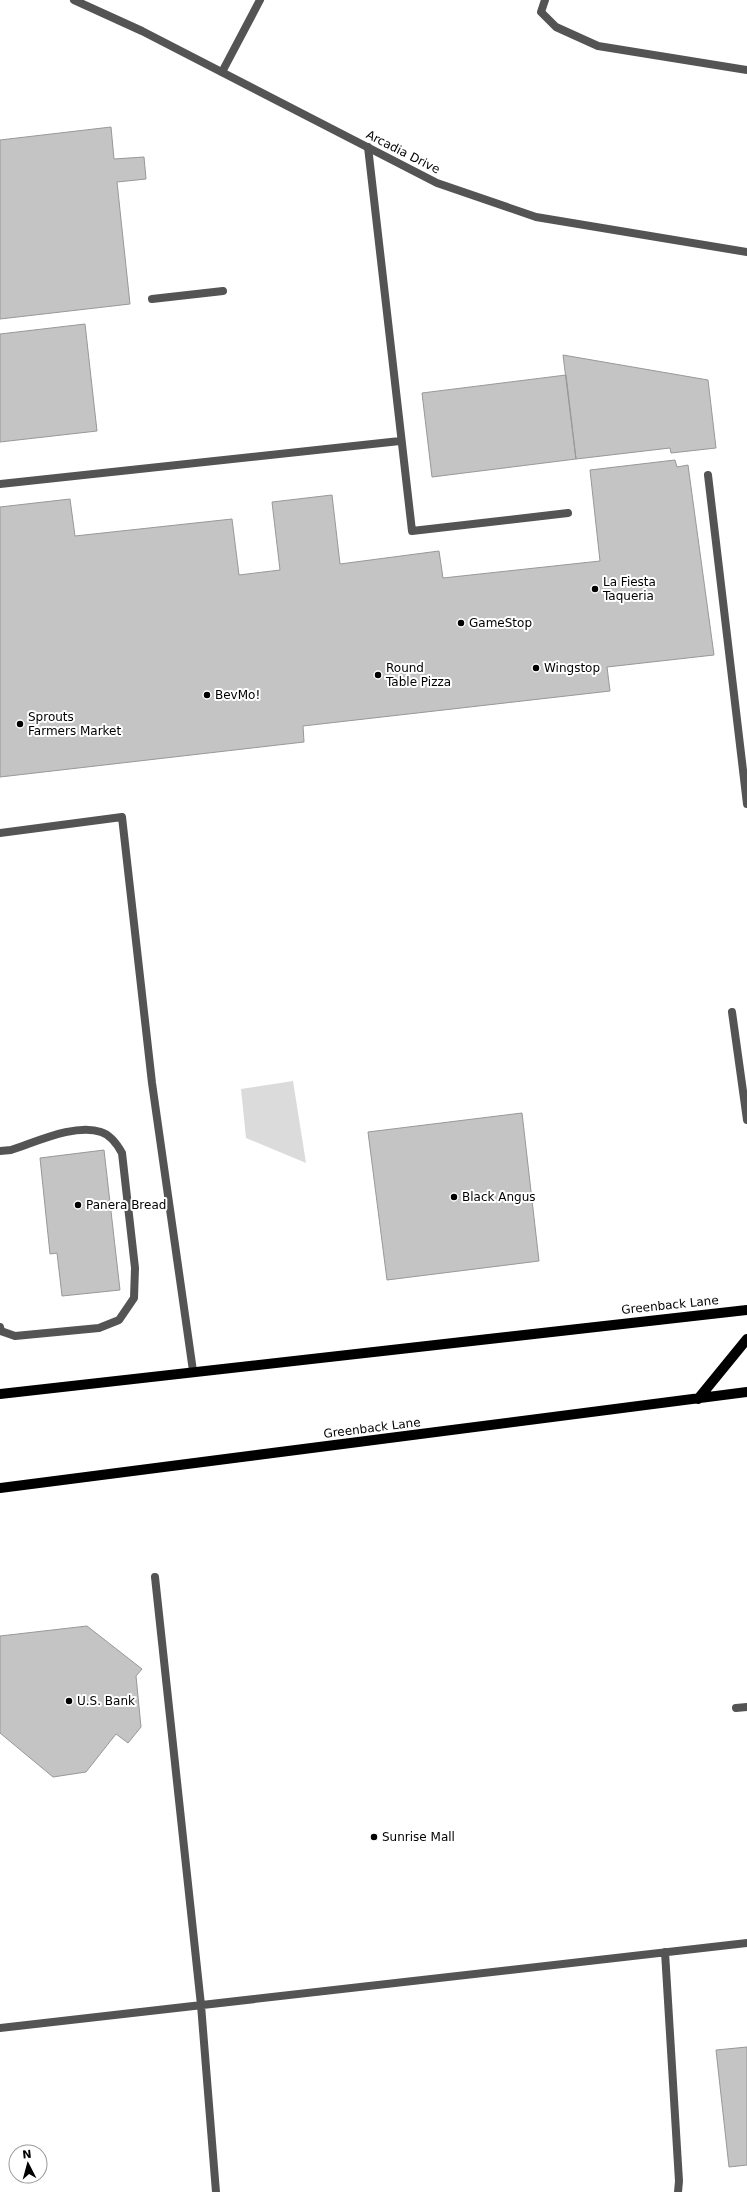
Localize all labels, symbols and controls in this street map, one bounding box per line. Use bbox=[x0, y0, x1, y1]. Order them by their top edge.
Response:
street label: Arcadia Drive bbox=[364, 127, 442, 177]
place label: La Fiesta Taqueria bbox=[602, 575, 656, 603]
marker: La Fiesta Taqueria bbox=[590, 584, 600, 594]
place label: GameStop bbox=[469, 616, 532, 630]
marker: GameStop bbox=[456, 618, 466, 628]
place label: Round Table Pizza bbox=[385, 661, 451, 689]
place label: Wingstop bbox=[544, 661, 600, 675]
marker: Wingstop bbox=[531, 663, 541, 673]
marker: Round Table Pizza bbox=[373, 670, 383, 680]
place label: BevMo! bbox=[215, 688, 260, 702]
marker: BevMo! bbox=[202, 690, 212, 700]
place label: Sprouts Farmers Market bbox=[28, 710, 121, 738]
marker: Sprouts Farmers Market bbox=[15, 719, 25, 729]
place label: Black Angus bbox=[462, 1190, 536, 1204]
marker: Black Angus bbox=[449, 1192, 459, 1202]
place label: Panera Bread bbox=[86, 1198, 166, 1212]
marker: Panera Bread bbox=[73, 1200, 83, 1210]
street label: Greenback Lane bbox=[621, 1293, 719, 1317]
street label: Greenback Lane bbox=[323, 1415, 421, 1441]
place label: U.S. Bank bbox=[77, 1694, 135, 1708]
marker: U.S. Bank bbox=[64, 1696, 74, 1706]
place label: Sunrise Mall bbox=[382, 1830, 455, 1844]
marker: Sunrise Mall bbox=[369, 1832, 379, 1842]
north arrow bbox=[8, 2144, 48, 2184]
text: N bbox=[22, 2148, 32, 2161]

